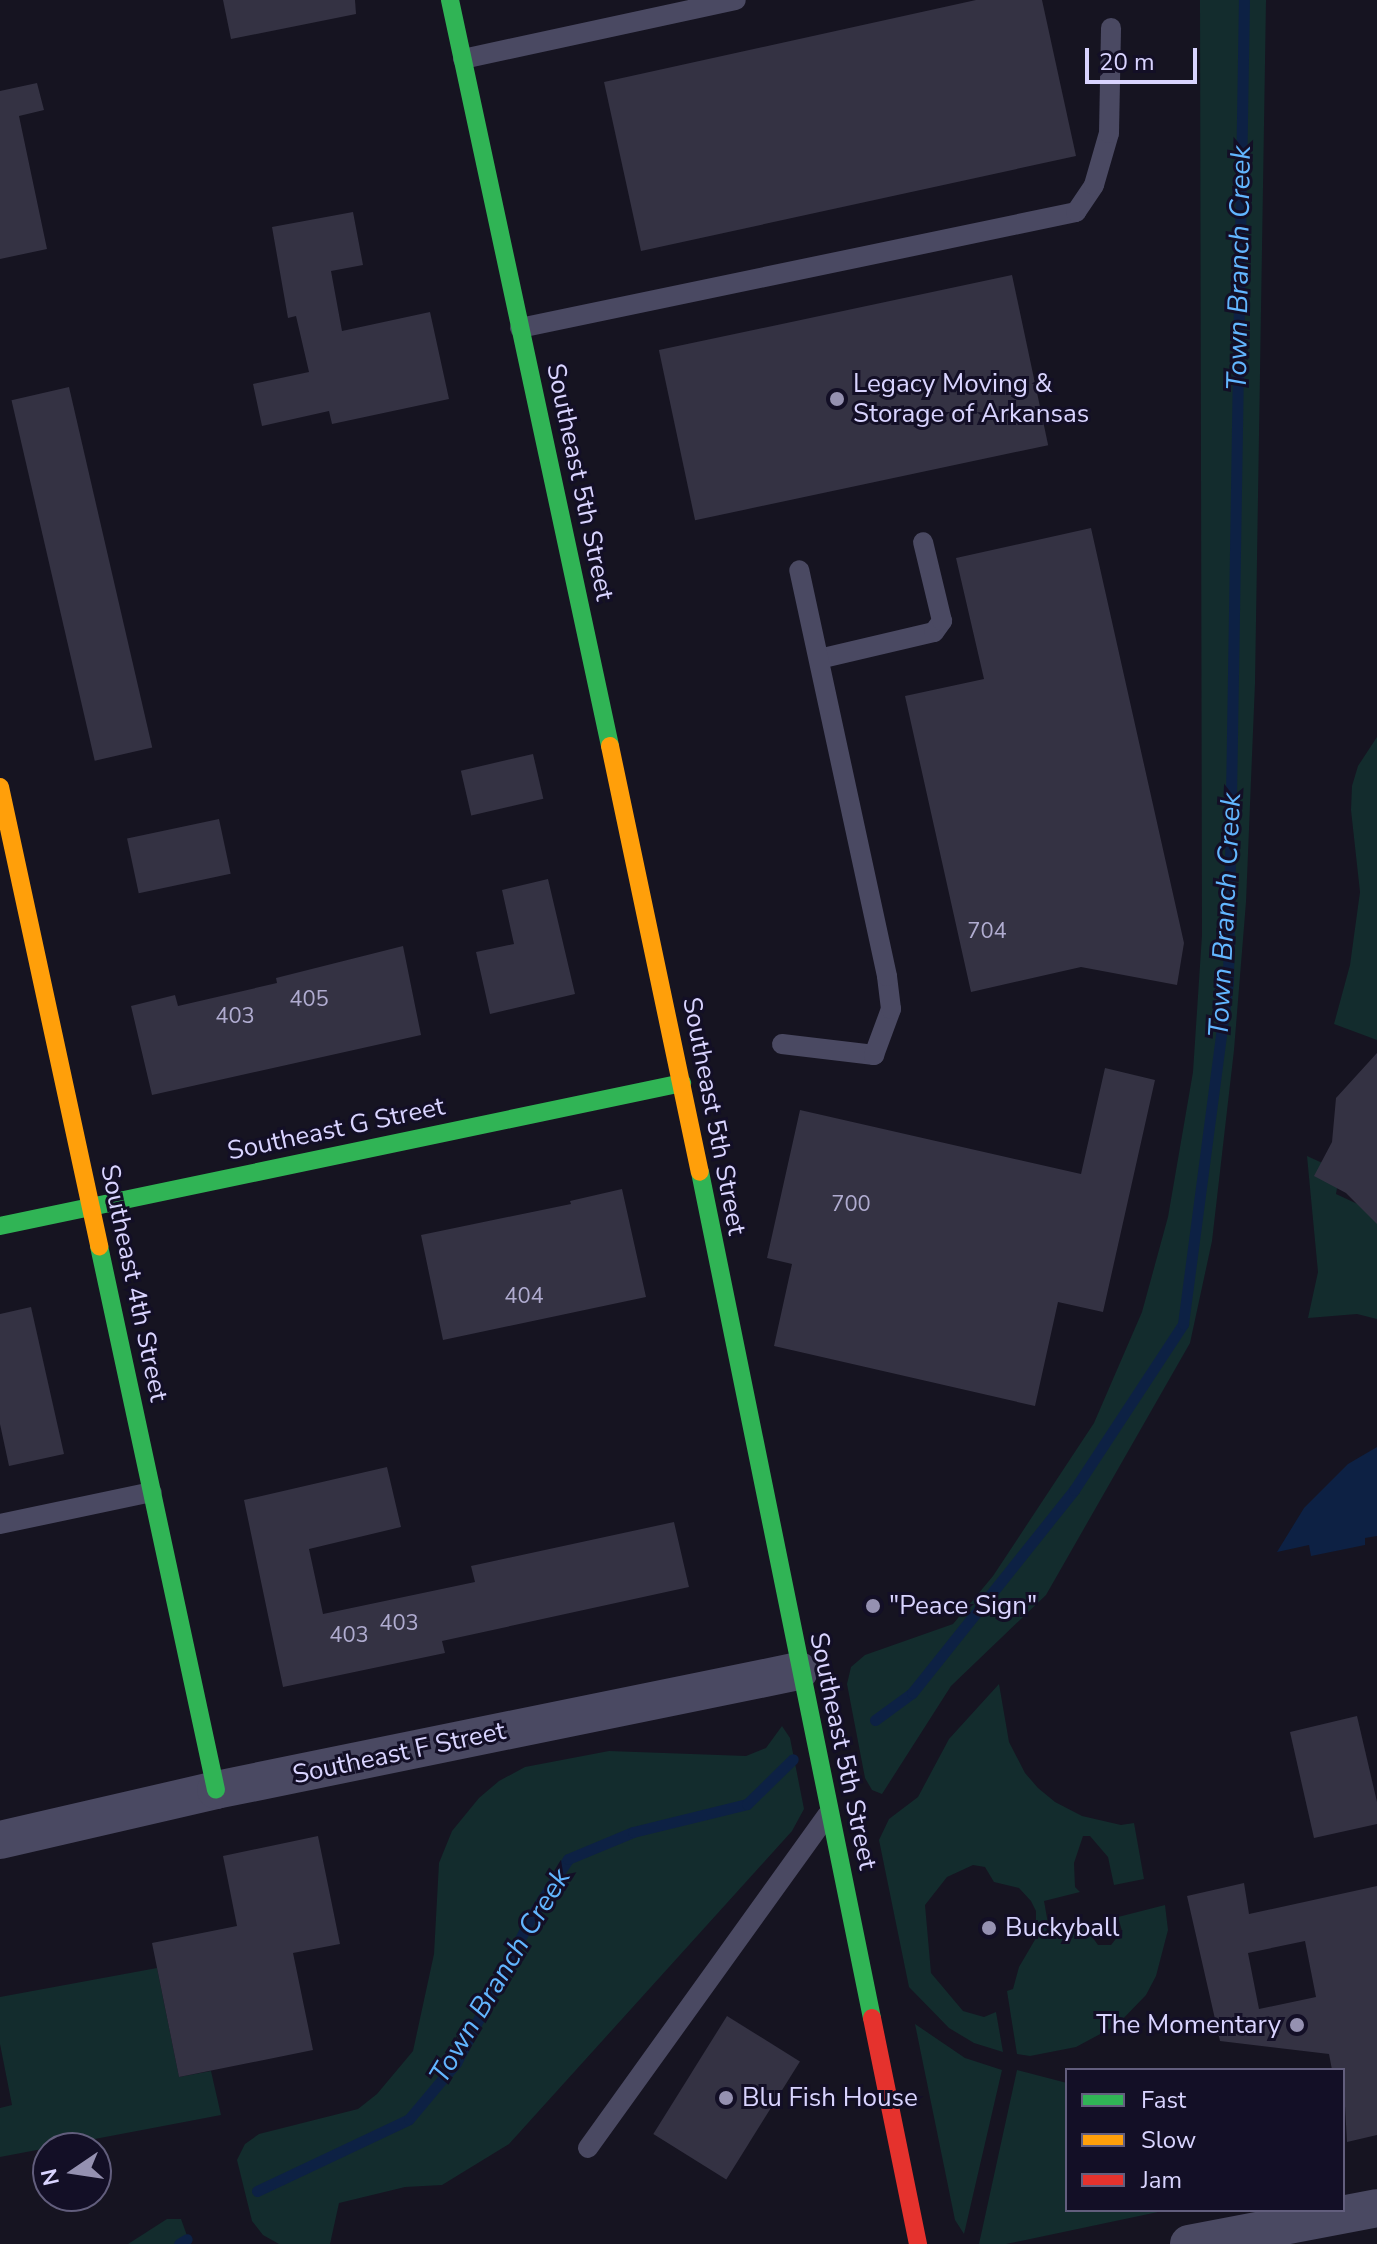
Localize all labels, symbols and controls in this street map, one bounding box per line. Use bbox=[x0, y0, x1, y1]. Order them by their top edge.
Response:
scale bar bbox=[1089, 32, 1201, 82]
text: 20 m bbox=[1099, 46, 1155, 78]
water label: Town Branch Creek bbox=[1220, 145, 1258, 391]
street label: Southeast 5th Street bbox=[540, 361, 620, 603]
place label: Legacy Moving & Storage of Arkansas bbox=[853, 368, 1089, 430]
marker: Legacy Moving & Storage of Arkansas bbox=[828, 390, 846, 408]
water label: Town Branch Creek bbox=[1202, 792, 1248, 1038]
house number: 704 bbox=[967, 919, 1007, 945]
house number: 405 bbox=[289, 987, 329, 1013]
street label: Southeast 5th Street bbox=[676, 994, 752, 1238]
house number: 403 bbox=[215, 1004, 255, 1030]
street label: Southeast G Street bbox=[225, 1091, 447, 1167]
street label: Southeast 4th Street bbox=[94, 1162, 174, 1404]
house number: 700 bbox=[831, 1192, 871, 1218]
house number: 404 bbox=[504, 1284, 544, 1310]
place label: "Peace Sign" bbox=[889, 1590, 1037, 1622]
marker: "Peace Sign" bbox=[864, 1597, 882, 1615]
house number: 403 bbox=[379, 1611, 419, 1637]
house number: 403 bbox=[329, 1623, 369, 1649]
street label: Southeast 5th Street bbox=[803, 1630, 883, 1872]
street label: Southeast F Street bbox=[290, 1715, 508, 1791]
water label: Town Branch Creek bbox=[423, 1862, 577, 2090]
place label: Buckyball bbox=[1005, 1912, 1119, 1944]
marker: Buckyball bbox=[980, 1919, 998, 1937]
place label: The Momentary bbox=[1096, 2009, 1281, 2041]
marker: The Momentary bbox=[1288, 2016, 1306, 2034]
legend bbox=[1065, 2068, 1345, 2212]
place label: Blu Fish House bbox=[742, 2082, 918, 2114]
text: Fast bbox=[1141, 2084, 1186, 2116]
marker: Blu Fish House bbox=[717, 2089, 735, 2107]
text: Slow bbox=[1141, 2124, 1196, 2156]
north arrow bbox=[32, 2132, 112, 2212]
text: Jam bbox=[1141, 2164, 1182, 2196]
text: N bbox=[34, 2166, 67, 2188]

